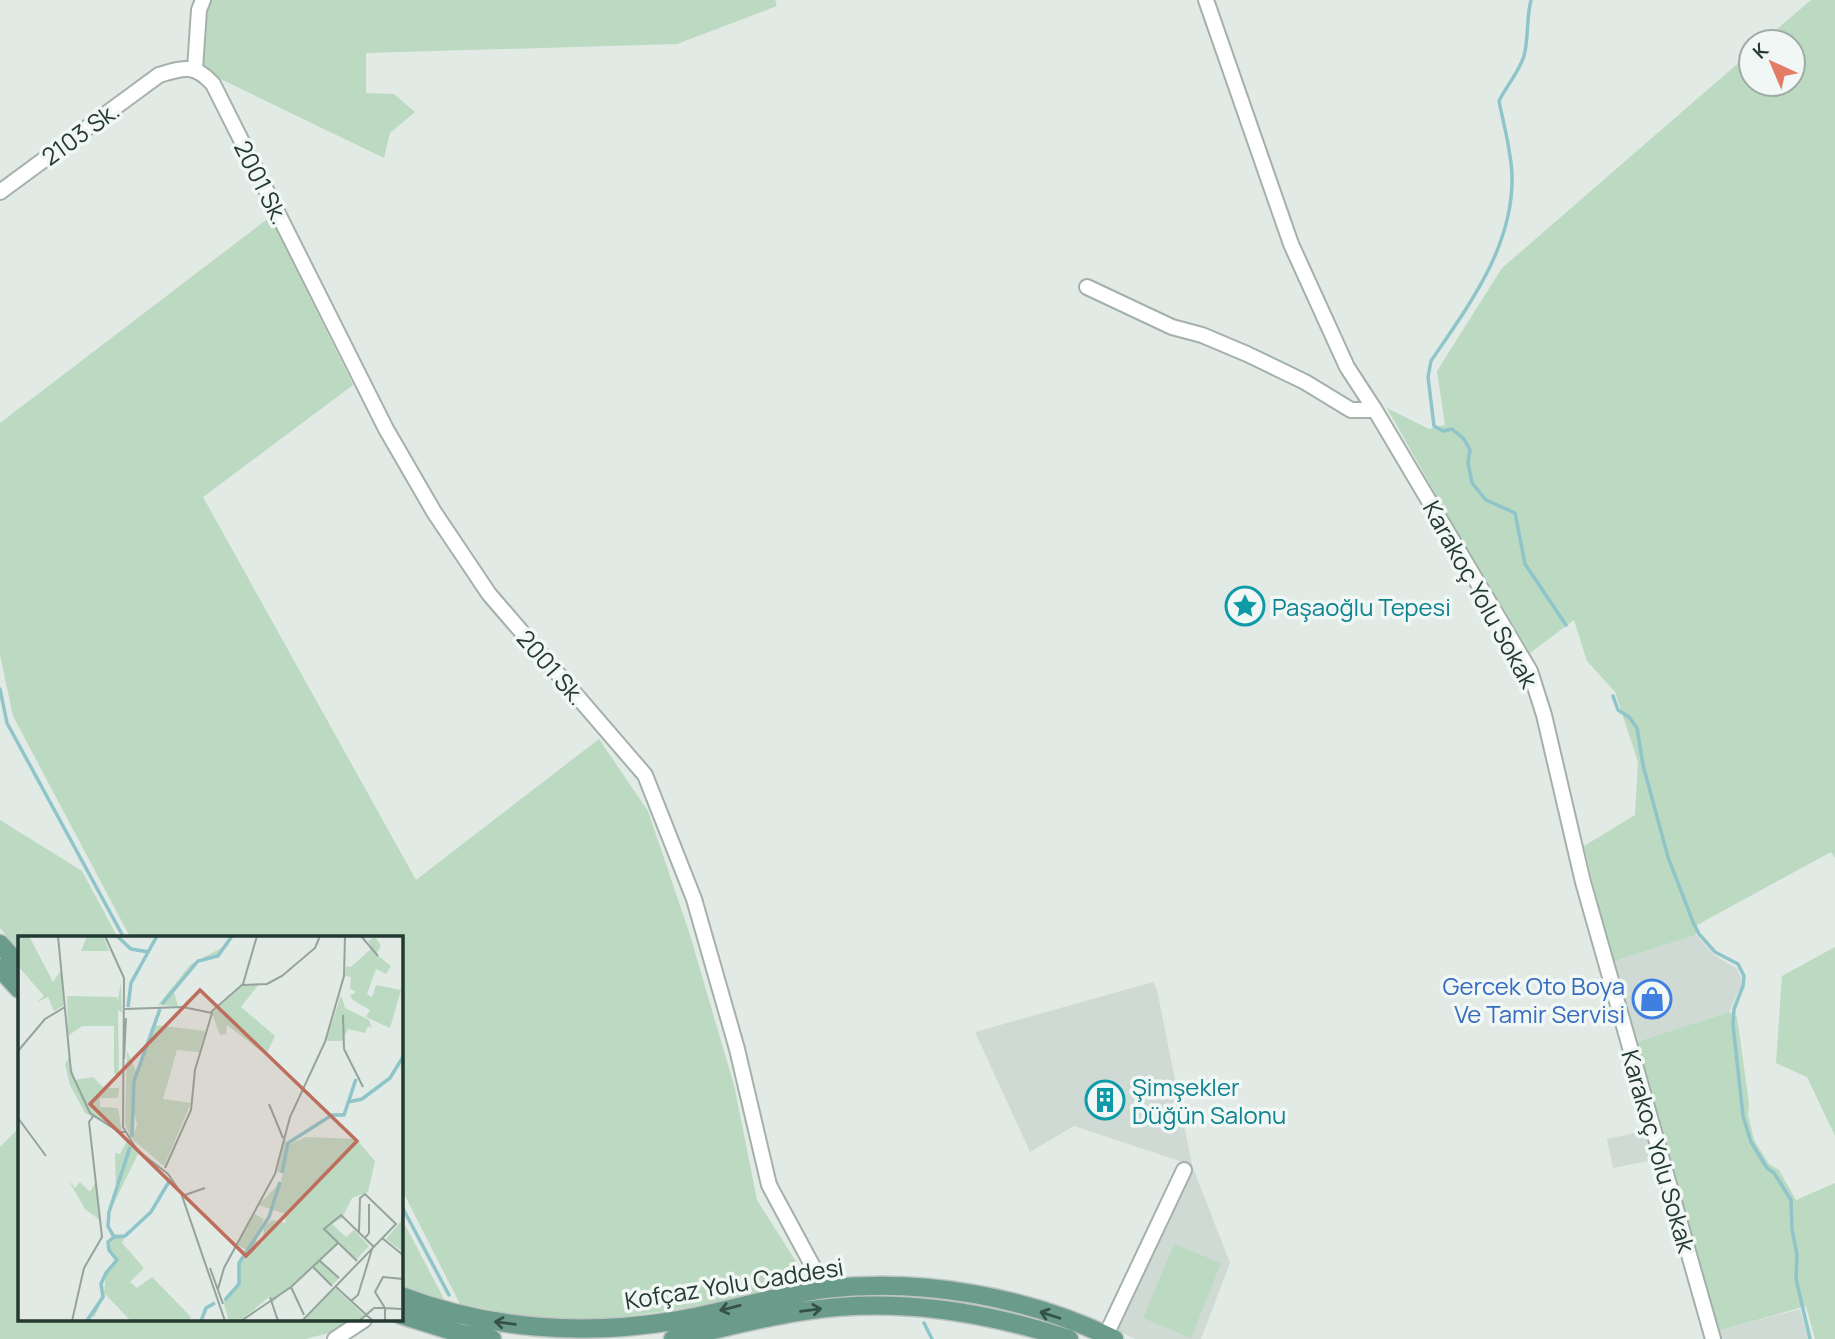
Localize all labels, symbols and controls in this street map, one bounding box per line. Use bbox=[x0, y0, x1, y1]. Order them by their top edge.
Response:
north arrow bbox=[1737, 28, 1807, 98]
text: K bbox=[1747, 37, 1774, 64]
street label: 2103 Sk. bbox=[34, 94, 126, 172]
street label: 2001 Sk. bbox=[227, 134, 297, 230]
street label: Karakoç Yolu Sokak bbox=[1416, 494, 1547, 695]
place icon: Paşaoğlu Tepesi bbox=[1224, 585, 1266, 627]
place label: Paşaoğlu Tepesi bbox=[1272, 590, 1451, 623]
street label: 2001 Sk. bbox=[510, 622, 594, 712]
inset map bbox=[18, 936, 402, 1322]
place label: Gercek Oto Boya Ve Tamir Servisi bbox=[1443, 969, 1625, 1030]
shop icon: Gercek Oto Boya Ve Tamir Servisi bbox=[1631, 978, 1673, 1020]
street label: Karakoç Yolu Sokak bbox=[1614, 1046, 1704, 1257]
place label: Şimşekler Düğün Salonu bbox=[1132, 1070, 1286, 1131]
building icon: Şimşekler Düğün Salonu bbox=[1084, 1079, 1126, 1121]
street label: Kofçaz Yolu Caddesi bbox=[622, 1249, 846, 1317]
one-way arrow bbox=[719, 1302, 742, 1316]
one-way arrow bbox=[800, 1303, 822, 1316]
one-way arrow bbox=[1040, 1307, 1062, 1320]
one-way arrow bbox=[494, 1316, 517, 1329]

